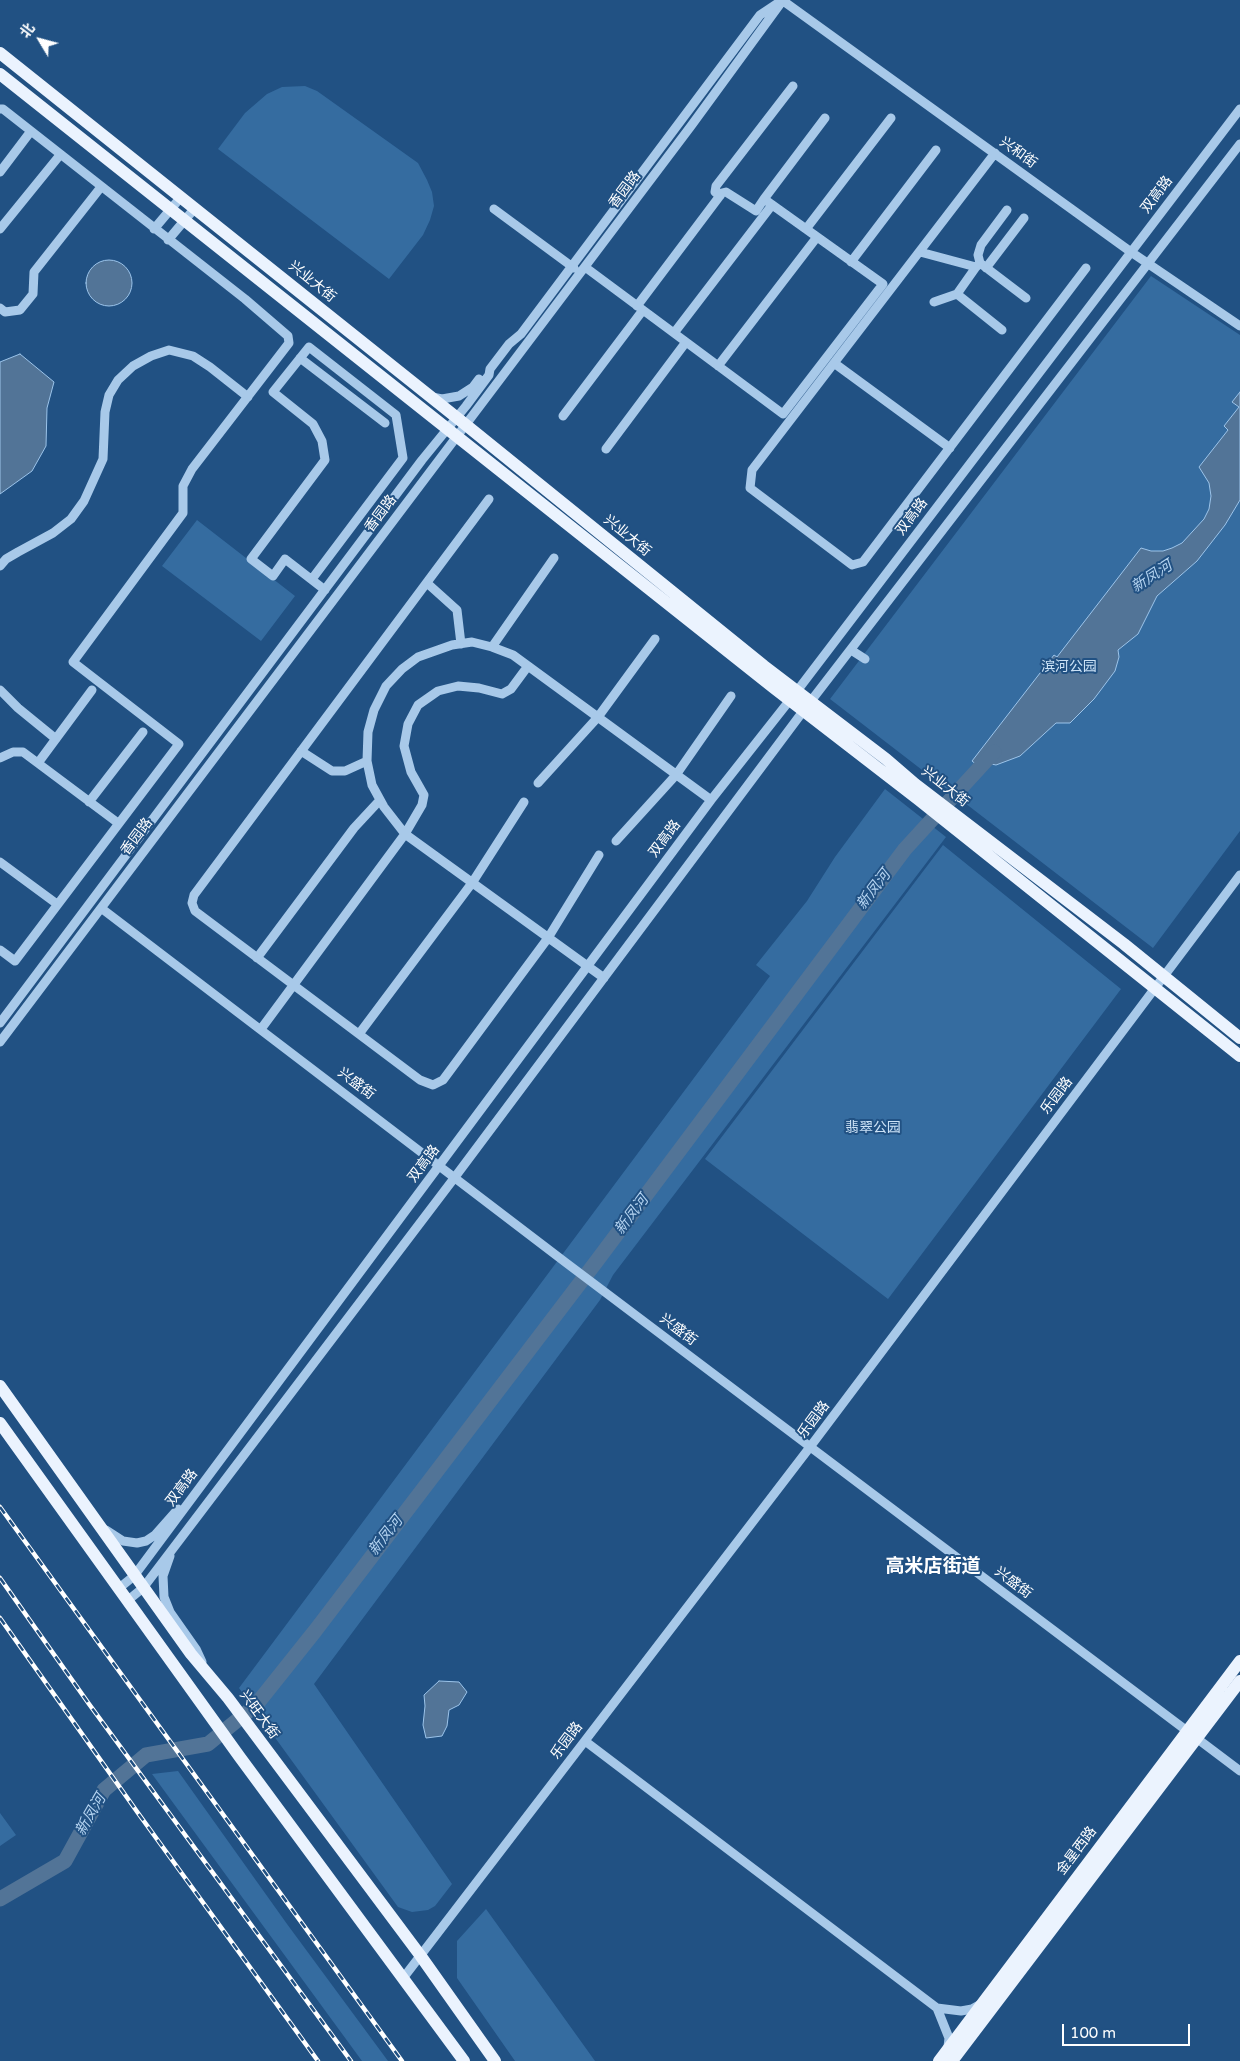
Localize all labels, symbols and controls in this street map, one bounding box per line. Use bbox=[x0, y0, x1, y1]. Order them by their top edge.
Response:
north arrow bbox=[15, 15, 65, 65]
text: 北 bbox=[17, 20, 39, 41]
street label: 兴和街 bbox=[996, 134, 1040, 172]
street label: 香园路 bbox=[606, 168, 644, 212]
street label: 双高路 bbox=[1138, 173, 1176, 217]
street label: 兴业大街 bbox=[285, 258, 339, 306]
street label: 香园路 bbox=[362, 492, 400, 536]
street label: 双高路 bbox=[893, 495, 931, 539]
street label: 兴业大街 bbox=[600, 512, 654, 560]
water label: 新凤河 bbox=[1128, 557, 1176, 597]
park label: 滨河公园 bbox=[1041, 659, 1097, 675]
street label: 兴业大街 bbox=[918, 763, 972, 811]
street label: 香园路 bbox=[118, 815, 156, 859]
street label: 双高路 bbox=[646, 817, 684, 861]
water label: 新凤河 bbox=[853, 867, 895, 913]
street label: 兴盛街 bbox=[334, 1065, 378, 1103]
street label: 乐园路 bbox=[1038, 1074, 1076, 1118]
park label: 翡翠公园 bbox=[845, 1120, 901, 1136]
street label: 双高路 bbox=[405, 1142, 443, 1186]
water label: 新凤河 bbox=[611, 1192, 653, 1238]
street label: 兴盛街 bbox=[656, 1311, 700, 1349]
street label: 乐园路 bbox=[795, 1398, 833, 1442]
street label: 双高路 bbox=[163, 1466, 201, 1510]
water label: 新凤河 bbox=[365, 1513, 407, 1559]
district label: 高米店街道 bbox=[886, 1556, 980, 1578]
street label: 兴盛街 bbox=[991, 1564, 1035, 1602]
street label: 兴旺大街 bbox=[236, 1687, 282, 1743]
street label: 乐园路 bbox=[548, 1719, 586, 1763]
water label: 新凤河 bbox=[72, 1791, 110, 1839]
street label: 金星西路 bbox=[1053, 1824, 1101, 1878]
scale bar bbox=[1065, 2014, 1192, 2046]
text: 100 m bbox=[1070, 2024, 1116, 2042]

